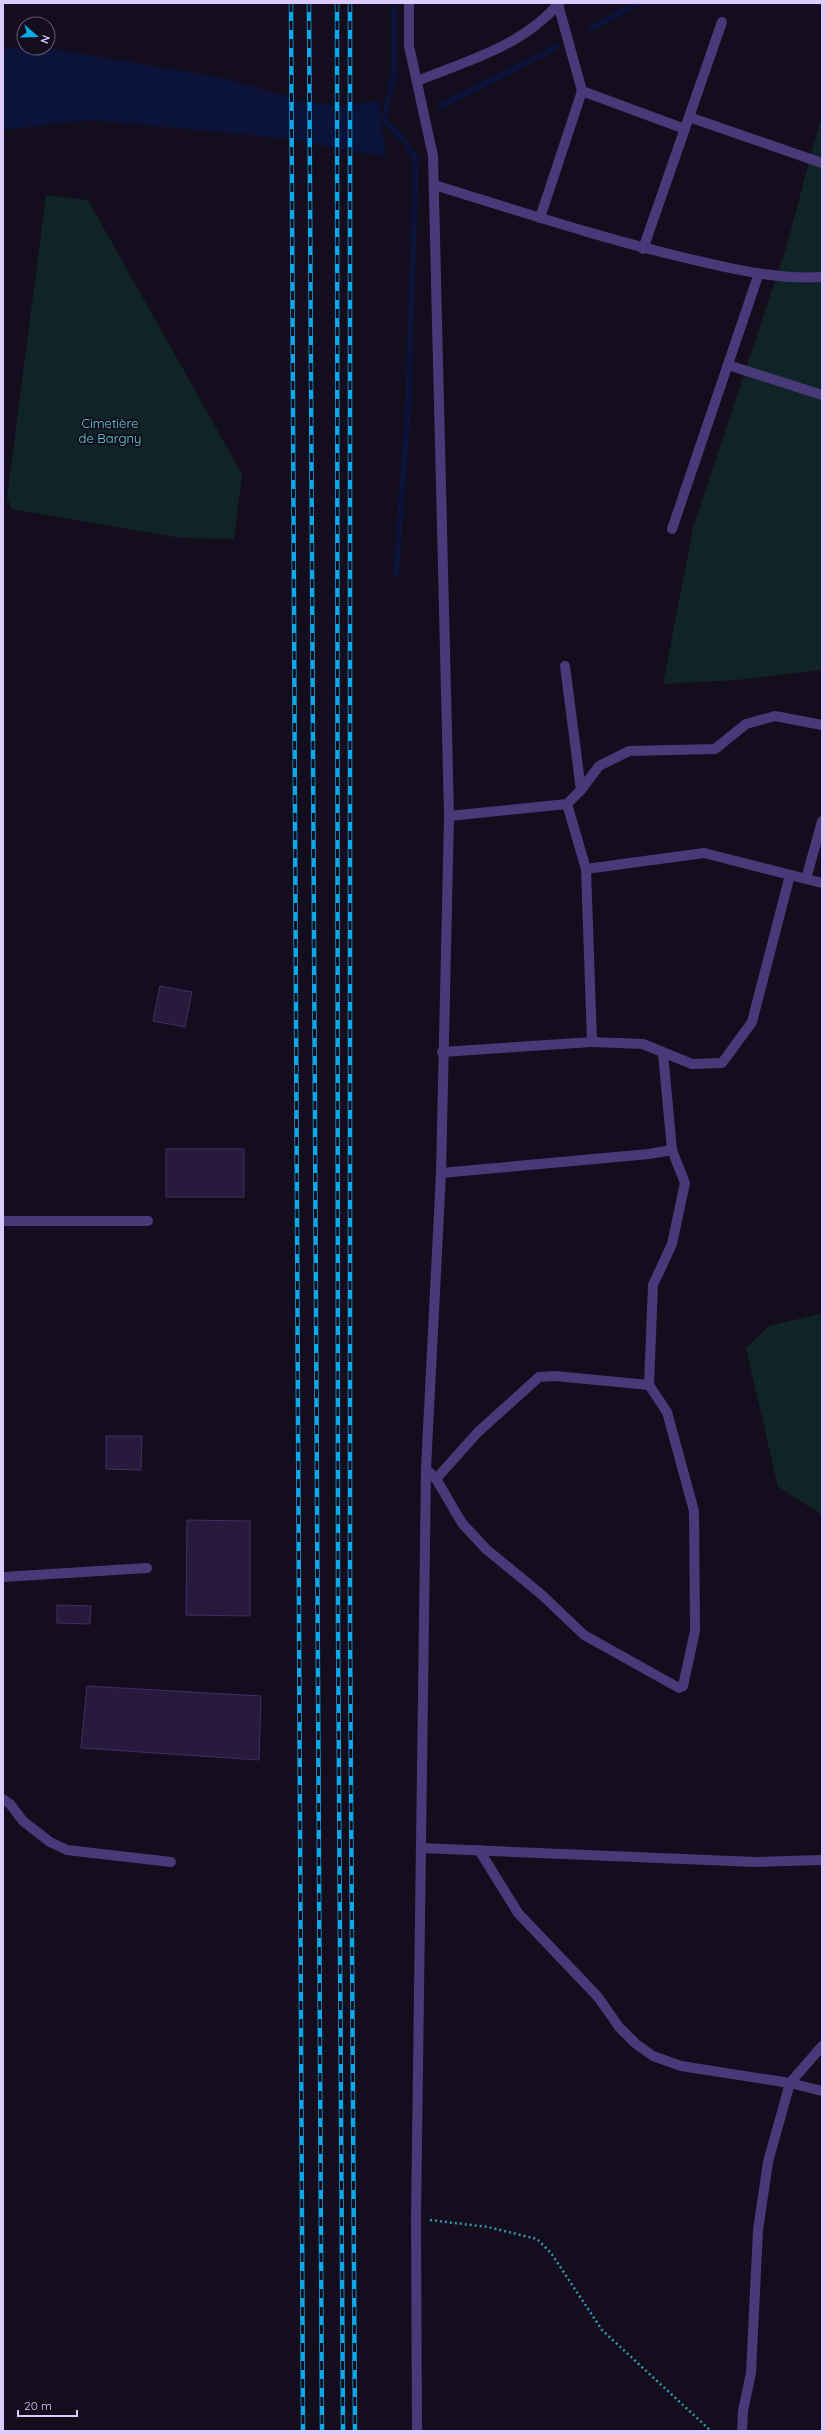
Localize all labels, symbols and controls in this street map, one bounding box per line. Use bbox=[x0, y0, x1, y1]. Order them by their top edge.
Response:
north arrow bbox=[16, 16, 56, 56]
text: N bbox=[37, 33, 53, 46]
park label: Cimetière de Bargny bbox=[79, 415, 141, 446]
scale bar bbox=[18, 2392, 77, 2418]
text: 20 m bbox=[24, 2398, 52, 2413]

